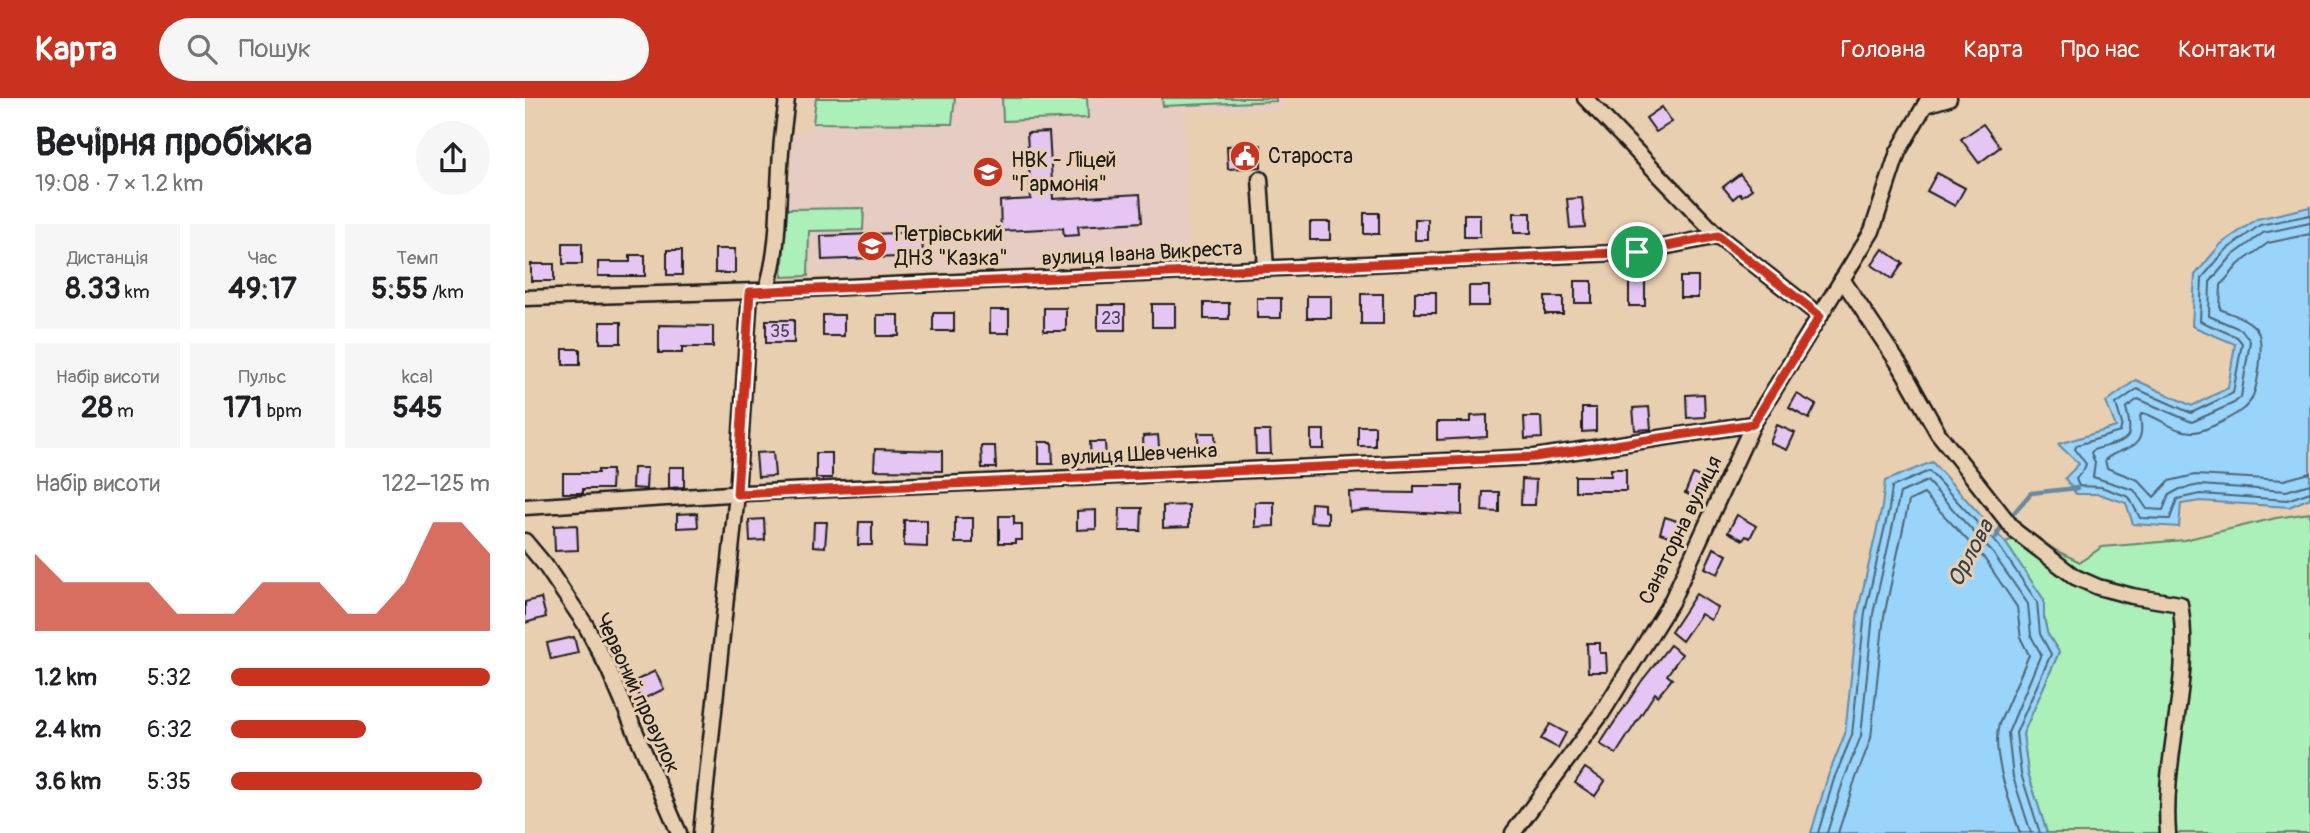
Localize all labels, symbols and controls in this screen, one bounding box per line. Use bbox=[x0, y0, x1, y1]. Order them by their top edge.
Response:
search box bbox=[159, 18, 649, 81]
text: Карта bbox=[35, 29, 117, 70]
icon: search bbox=[183, 30, 221, 68]
text: Пошук bbox=[239, 33, 311, 65]
text: Головна bbox=[1841, 35, 1925, 64]
text: Карта bbox=[1963, 35, 2023, 64]
text: Про нас bbox=[2061, 35, 2140, 64]
text: Контакти bbox=[2178, 35, 2275, 64]
text: Вечірня пробіжка bbox=[35, 119, 312, 167]
button: share bbox=[416, 121, 490, 195]
public building icon: Староста bbox=[1228, 139, 1262, 173]
place label: Староста bbox=[1268, 143, 1353, 170]
place label: НВК - Ліцей "Гармонія" bbox=[1011, 147, 1116, 198]
school or university icon: НВК - Ліцей "Гармонія" bbox=[971, 155, 1005, 189]
text: 19:08 · 7 × 1.2 km bbox=[35, 169, 203, 198]
place label: Петрівський ДНЗ "Казка" bbox=[894, 221, 1008, 272]
pin bbox=[1607, 222, 1667, 282]
school or university icon: Петрівський ДНЗ "Казка" bbox=[855, 229, 889, 263]
icon: arrive bbox=[1618, 233, 1656, 271]
street label: вулиця Івана Викреста bbox=[1041, 235, 1243, 272]
text: Дистанція bbox=[67, 246, 148, 270]
text: Час bbox=[248, 246, 277, 270]
text: Темп bbox=[396, 246, 439, 270]
text: 8.33 bbox=[65, 270, 121, 307]
text: 49:17 bbox=[228, 270, 297, 307]
text: 5:55 bbox=[371, 270, 428, 307]
text: km bbox=[121, 280, 150, 304]
text: /km bbox=[428, 280, 464, 304]
house number: 23 bbox=[1101, 307, 1121, 330]
house number: 35 bbox=[770, 320, 790, 343]
text: Набір висоти bbox=[56, 365, 159, 389]
text: Пульс bbox=[239, 365, 286, 389]
text: kcal bbox=[402, 365, 433, 389]
text: 28 bbox=[81, 389, 113, 426]
text: 171 bbox=[223, 389, 263, 426]
text: 545 bbox=[393, 389, 442, 426]
text: m bbox=[113, 399, 134, 423]
text: bpm bbox=[263, 399, 302, 423]
street label: вулиця Шевченка bbox=[1060, 437, 1218, 472]
street label: Санаторна вулиця bbox=[1633, 451, 1728, 609]
text: Набір висоти bbox=[35, 469, 160, 498]
text: 122–125 m bbox=[382, 469, 490, 498]
water label: Орлова bbox=[1941, 514, 2001, 592]
street label: Червоний провулок bbox=[589, 609, 686, 778]
text: 1.2 km bbox=[35, 663, 97, 692]
text: 5:32 bbox=[147, 663, 191, 692]
text: 2.4 km bbox=[35, 715, 101, 744]
text: 6:32 bbox=[147, 715, 192, 744]
text: 3.6 km bbox=[35, 767, 101, 796]
text: 5:35 bbox=[147, 767, 191, 796]

